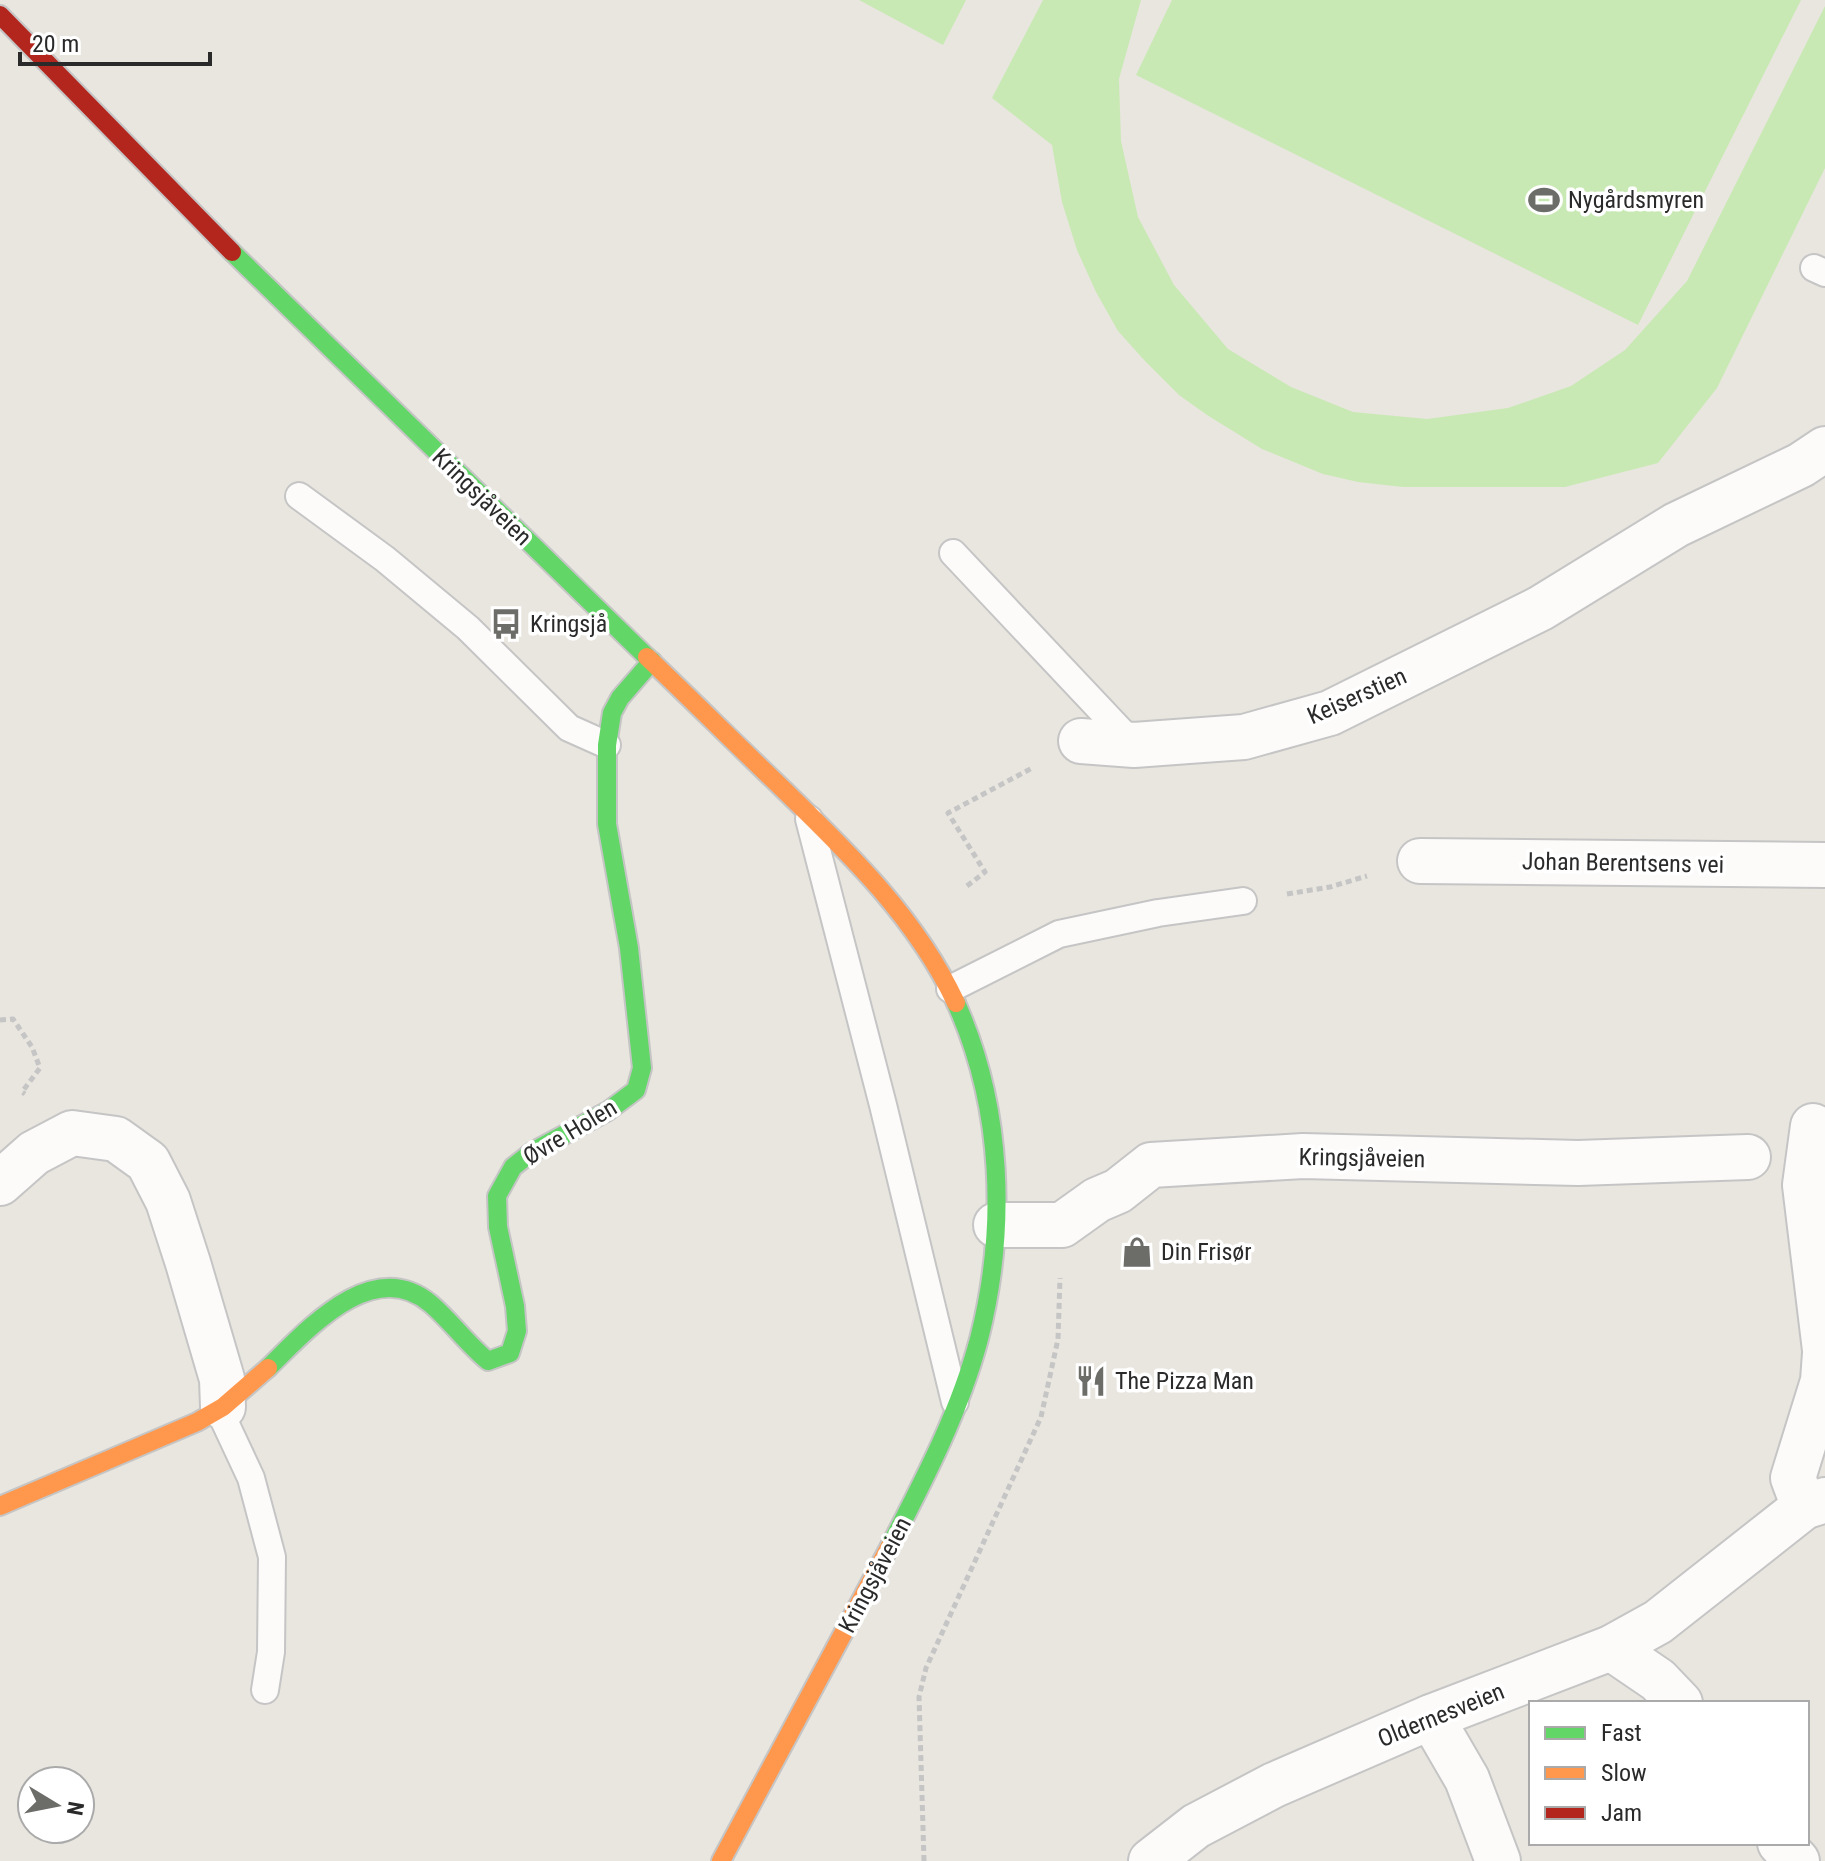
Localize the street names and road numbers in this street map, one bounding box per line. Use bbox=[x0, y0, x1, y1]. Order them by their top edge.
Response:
street label: Kringsjåveien bbox=[427, 443, 537, 551]
street label: Keiserstien bbox=[1303, 662, 1411, 730]
street label: Johan Berentsens vei bbox=[1522, 847, 1724, 879]
street label: Øvre Holen bbox=[518, 1093, 622, 1171]
street label: Kringsjåveien bbox=[1298, 1143, 1426, 1173]
street label: Kringsjåveien bbox=[833, 1512, 917, 1638]
street label: Oldernesveien bbox=[1374, 1677, 1508, 1753]

